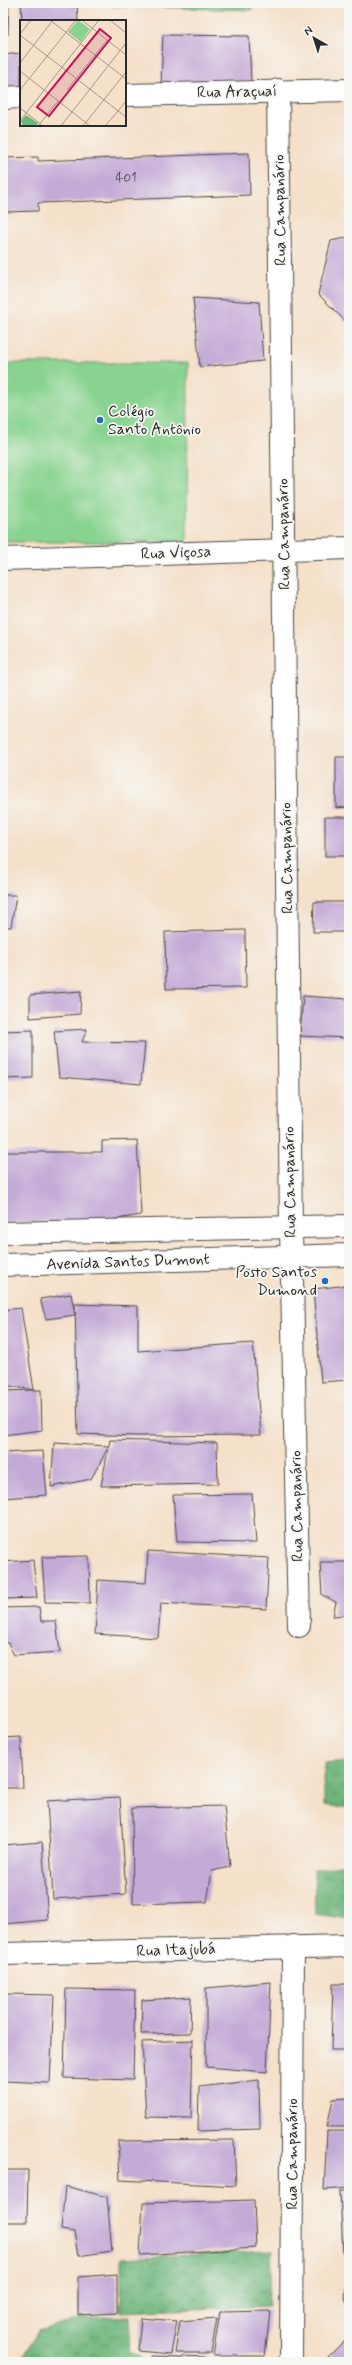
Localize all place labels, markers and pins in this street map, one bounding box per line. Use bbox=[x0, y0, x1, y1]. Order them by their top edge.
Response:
place label: Colégio Santo Antônio bbox=[108, 401, 201, 440]
marker: Colégio Santo Antônio bbox=[95, 415, 105, 425]
place label: Posto Santos Dumond bbox=[235, 1262, 317, 1301]
marker: Posto Santos Dumond bbox=[320, 1276, 330, 1286]

